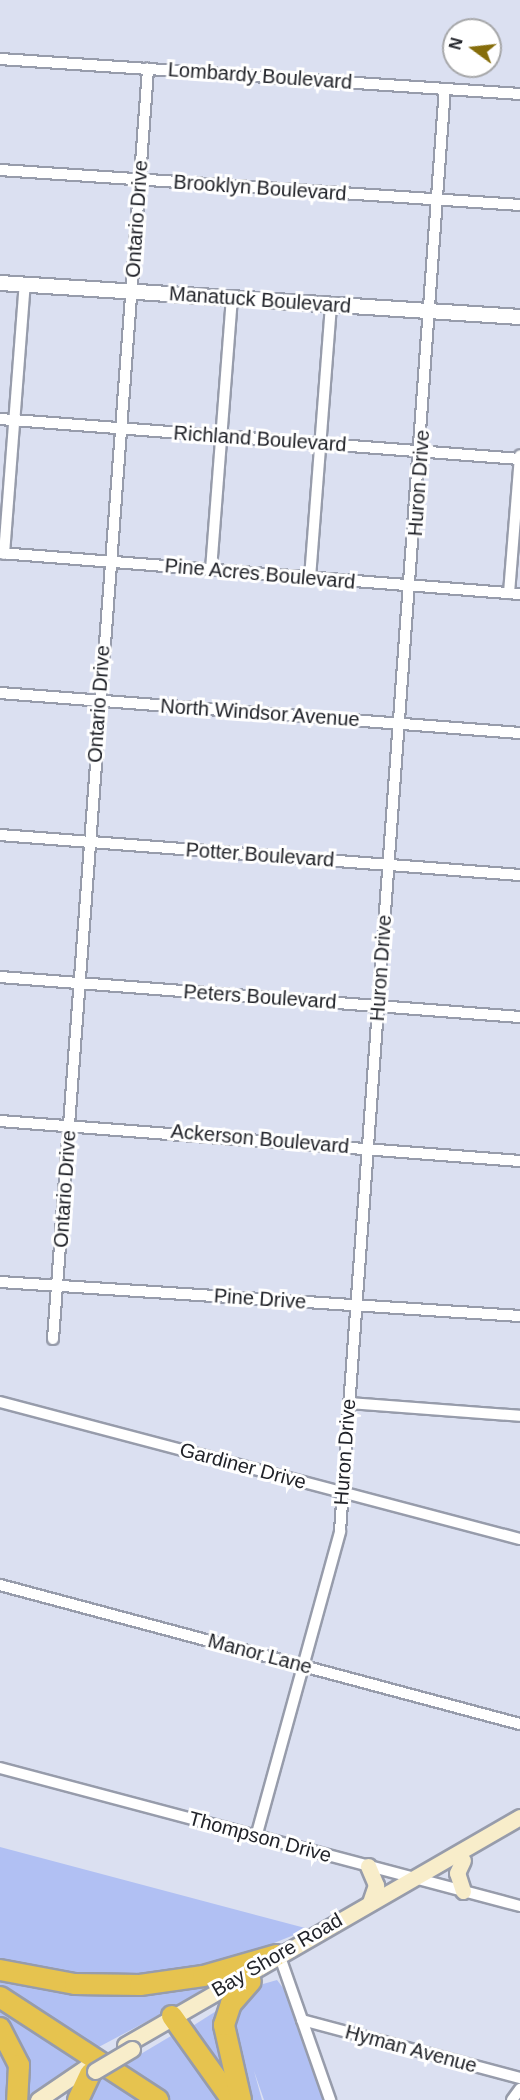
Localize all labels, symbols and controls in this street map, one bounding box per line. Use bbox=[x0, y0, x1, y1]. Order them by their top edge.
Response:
north arrow bbox=[442, 18, 502, 78]
text: N bbox=[446, 36, 466, 52]
street label: Lombardy Boulevard bbox=[167, 58, 353, 94]
street label: Ontario Drive bbox=[121, 159, 153, 279]
street label: Brooklyn Boulevard bbox=[173, 170, 347, 206]
street label: Manatuck Boulevard bbox=[168, 282, 352, 318]
street label: Richland Boulevard bbox=[173, 421, 347, 457]
street label: Huron Drive bbox=[403, 429, 435, 537]
street label: Pine Acres Boulevard bbox=[163, 554, 357, 594]
street label: Ontario Drive bbox=[83, 644, 115, 764]
street label: North Windsor Avenue bbox=[159, 694, 361, 732]
street label: Potter Boulevard bbox=[185, 838, 335, 872]
street label: Huron Drive bbox=[365, 914, 397, 1022]
street label: Peters Boulevard bbox=[183, 980, 337, 1014]
street label: Ackerson Boulevard bbox=[170, 1119, 350, 1159]
street label: Ontario Drive bbox=[49, 1129, 81, 1249]
street label: Pine Drive bbox=[213, 1284, 307, 1314]
street label: Huron Drive bbox=[329, 1398, 361, 1506]
street label: Gardiner Drive bbox=[177, 1438, 309, 1494]
street label: Manor Lane bbox=[205, 1629, 315, 1679]
street label: Thompson Drive bbox=[186, 1806, 334, 1868]
street label: Bay Shore Road bbox=[207, 1908, 347, 2002]
street label: Hyman Avenue bbox=[342, 2020, 480, 2078]

